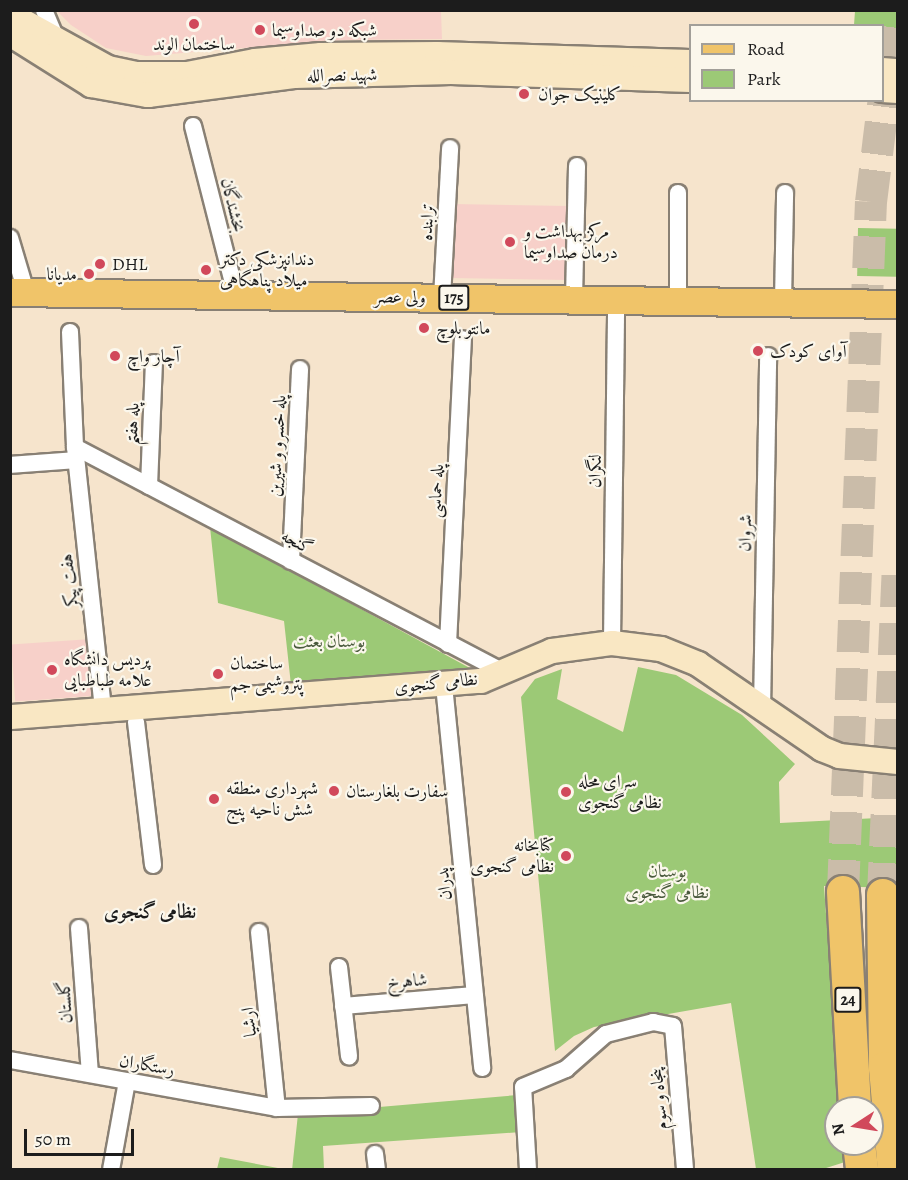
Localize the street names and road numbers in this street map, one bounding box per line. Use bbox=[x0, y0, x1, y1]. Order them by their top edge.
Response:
street label: شهید نصرالله bbox=[307, 64, 377, 86]
street label: بخشندگان bbox=[216, 176, 250, 234]
street label: ترابنده bbox=[415, 203, 439, 241]
road number: 175 bbox=[438, 285, 470, 311]
street label: ولی عصر bbox=[374, 286, 426, 308]
street label: پله خسرو و شیرین bbox=[264, 394, 290, 498]
street label: پله هفتم bbox=[120, 402, 144, 446]
street label: لنگران bbox=[584, 454, 606, 488]
street label: پله حماسی bbox=[424, 463, 448, 519]
street label: شروان bbox=[734, 514, 756, 552]
street label: گنجه bbox=[277, 525, 317, 559]
street label: هفت پیکر bbox=[55, 553, 83, 609]
street label: نظامی گنجوی bbox=[393, 668, 479, 698]
street label: پدران bbox=[432, 866, 456, 902]
street label: شاهرخ bbox=[386, 968, 428, 994]
street label: گلستان bbox=[53, 980, 77, 1024]
road number: 24 bbox=[833, 987, 863, 1013]
street label: ارشیا bbox=[237, 1006, 261, 1038]
street label: رستگاران bbox=[118, 1049, 176, 1081]
street label: پنجاه و سوم bbox=[646, 1067, 672, 1131]

